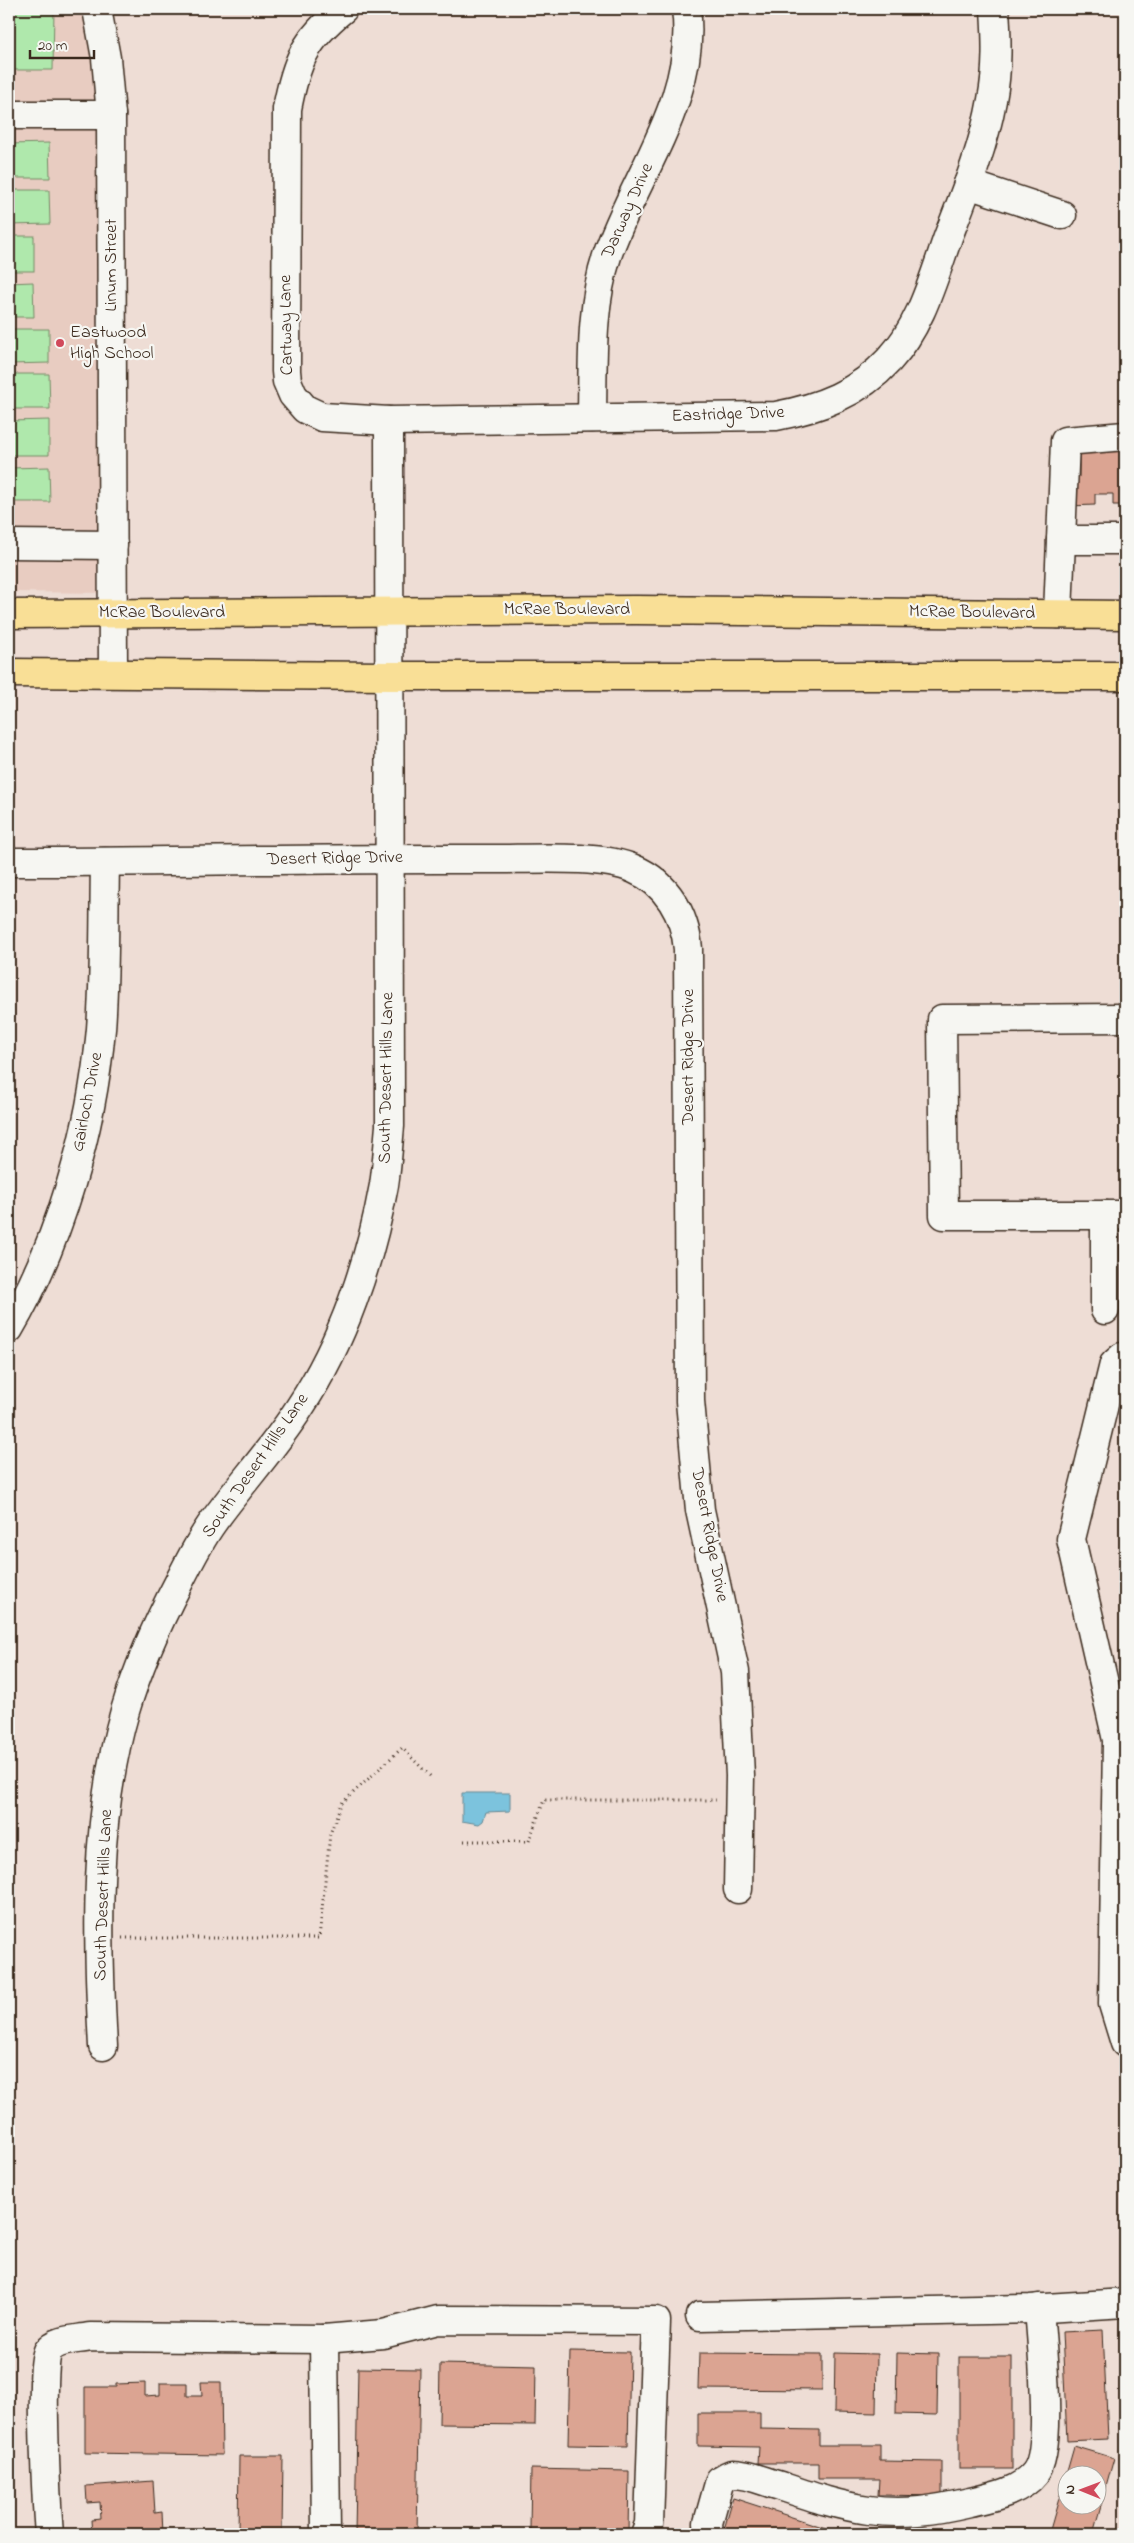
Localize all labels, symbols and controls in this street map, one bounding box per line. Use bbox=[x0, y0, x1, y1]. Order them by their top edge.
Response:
scale bar bbox=[30, 28, 94, 60]
text: 20 m bbox=[38, 35, 68, 57]
street label: Darway Drive bbox=[595, 158, 661, 264]
street label: Linum Street bbox=[99, 219, 125, 311]
street label: Cartway Lane bbox=[273, 274, 301, 376]
place label: Eastwood High School bbox=[70, 320, 153, 368]
marker: Eastwood High School bbox=[54, 337, 66, 349]
street label: Eastridge Drive bbox=[671, 400, 786, 431]
street label: McRae Boulevard bbox=[504, 597, 630, 623]
street label: McRae Boulevard bbox=[909, 599, 1035, 627]
street label: McRae Boulevard bbox=[99, 600, 225, 626]
street label: Desert Ridge Drive bbox=[266, 845, 404, 874]
street label: Desert Ridge Drive bbox=[676, 988, 703, 1126]
street label: South Desert Hills Lane bbox=[373, 991, 402, 1164]
street label: Gairloch Drive bbox=[66, 1049, 111, 1154]
street label: South Desert Hills Lane bbox=[196, 1387, 316, 1544]
street label: Desert Ridge Drive bbox=[682, 1465, 735, 1605]
street label: South Desert Hills Lane bbox=[88, 1808, 120, 1981]
north arrow bbox=[1056, 2466, 1106, 2516]
text: N bbox=[1060, 2485, 1081, 2495]

